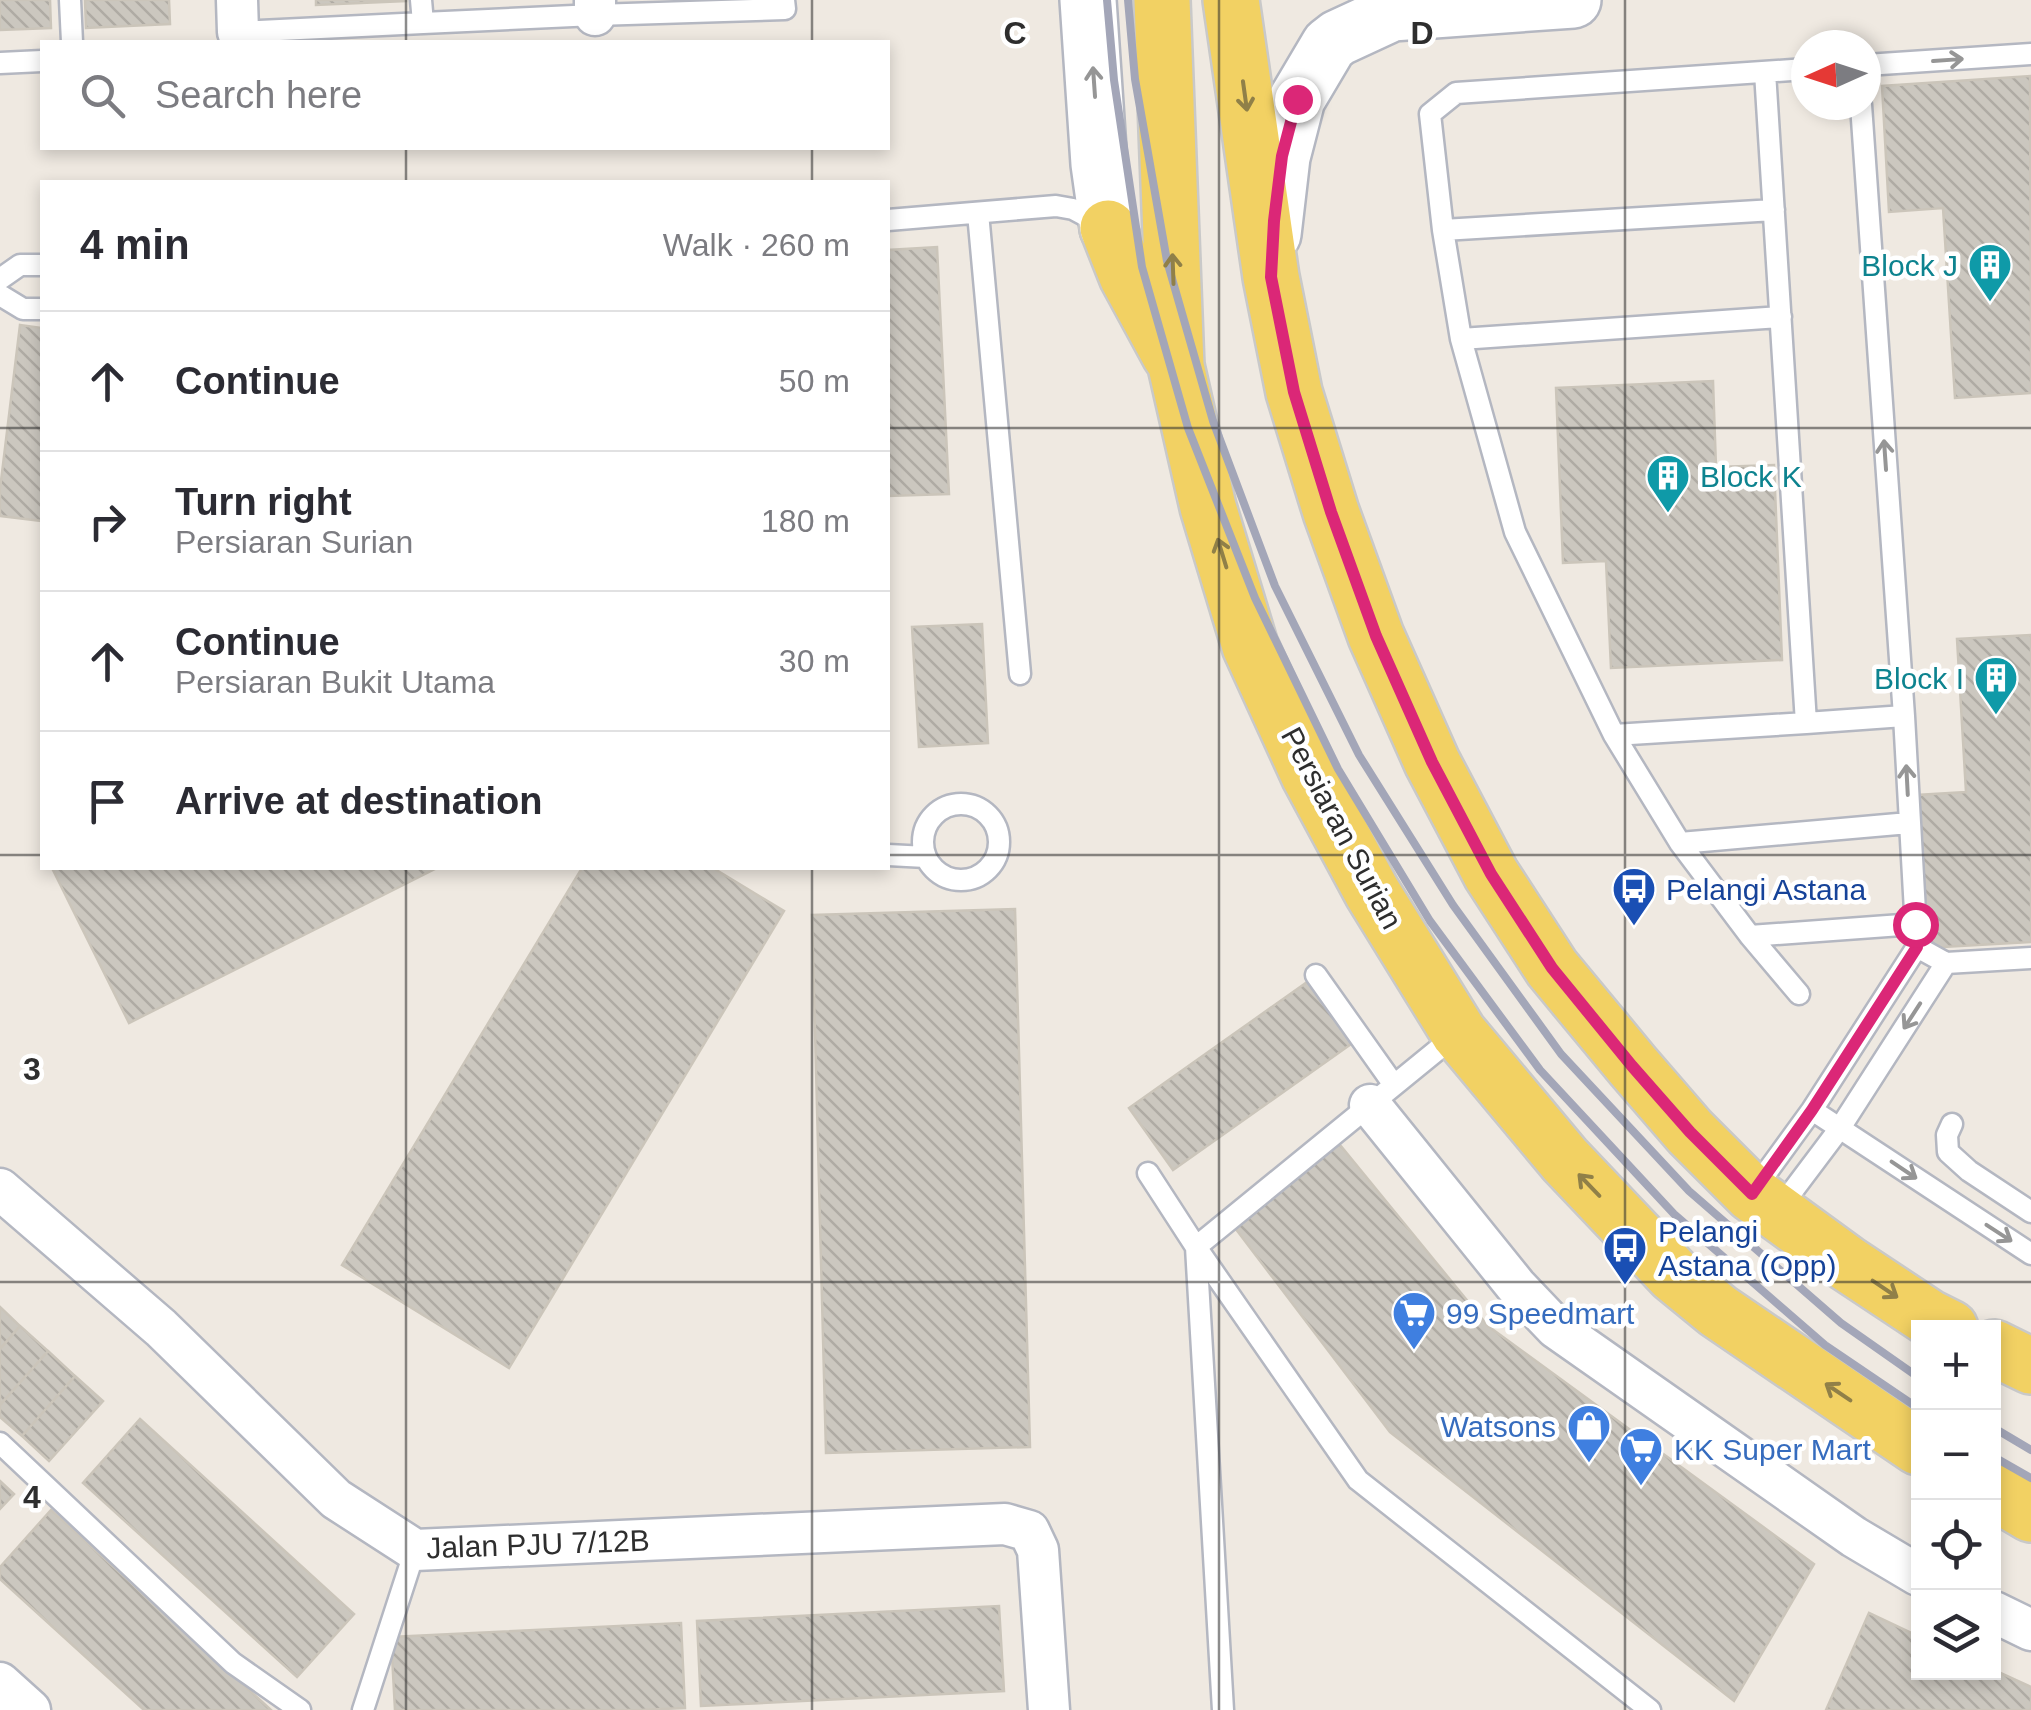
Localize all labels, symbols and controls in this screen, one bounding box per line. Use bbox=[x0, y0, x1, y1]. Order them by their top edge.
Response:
text: C bbox=[1003, 15, 1027, 51]
text: D bbox=[1410, 15, 1434, 51]
north arrow bbox=[1791, 30, 1881, 120]
search box bbox=[40, 40, 890, 150]
one-way arrow bbox=[1932, 50, 1964, 69]
one-way arrow bbox=[1084, 67, 1103, 99]
icon: search bbox=[75, 68, 130, 123]
text: Search here bbox=[155, 74, 362, 116]
route end bbox=[1275, 77, 1321, 123]
one-way arrow bbox=[1236, 80, 1254, 112]
text: 4 min bbox=[80, 221, 190, 268]
text: Walk · 260 m bbox=[663, 227, 850, 263]
building icon: Block J bbox=[1967, 242, 2013, 303]
place label: Block J bbox=[1861, 249, 1958, 282]
one-way arrow bbox=[1163, 253, 1182, 285]
icon: ahead bbox=[80, 354, 135, 409]
text: Continue bbox=[175, 360, 340, 402]
text: 50 m bbox=[779, 363, 850, 399]
one-way arrow bbox=[1876, 440, 1895, 472]
building icon: Block K bbox=[1645, 453, 1691, 514]
place label: Block K bbox=[1700, 460, 1802, 493]
text: Turn right bbox=[175, 481, 352, 523]
icon: right bbox=[80, 494, 135, 549]
text: 180 m bbox=[761, 503, 850, 539]
text: Persiaran Surian bbox=[175, 524, 413, 560]
one-way arrow bbox=[1212, 537, 1230, 569]
text: Continue bbox=[175, 621, 340, 663]
icon: ahead bbox=[80, 634, 135, 689]
text: 30 m bbox=[779, 643, 850, 679]
building icon: Block I bbox=[1973, 655, 2019, 716]
place label: Block I bbox=[1874, 662, 1964, 695]
text: Persiaran Bukit Utama bbox=[175, 664, 495, 700]
street label: Persiaran Surian bbox=[1275, 722, 1409, 934]
one-way arrow bbox=[1897, 764, 1916, 796]
icon: arrive bbox=[80, 774, 135, 829]
text: Arrive at destination bbox=[175, 780, 542, 822]
bus stop icon: Pelangi Astana bbox=[1611, 866, 1657, 927]
place label: Pelangi Astana bbox=[1666, 873, 1866, 906]
route start bbox=[1893, 902, 1939, 948]
one-way arrow bbox=[1901, 1001, 1922, 1030]
text: 3 bbox=[23, 1051, 41, 1087]
one-way arrow bbox=[1889, 1159, 1917, 1180]
one-way arrow bbox=[1577, 1174, 1601, 1198]
place label: Pelangi Astana (Opp) bbox=[1658, 1215, 1836, 1282]
one-way arrow bbox=[1985, 1223, 2012, 1243]
bus stop icon: Pelangi Astana (Opp) bbox=[1602, 1225, 1648, 1286]
one-way arrow bbox=[1871, 1278, 1899, 1299]
supermarket icon: 99 Speedmart bbox=[1391, 1290, 1437, 1351]
place label: 99 Speedmart bbox=[1446, 1297, 1635, 1330]
map controls bbox=[1911, 1320, 2001, 1680]
button: + bbox=[1911, 1320, 2001, 1410]
one-way arrow bbox=[1824, 1382, 1852, 1403]
shop icon: Watsons bbox=[1566, 1403, 1612, 1464]
place label: Watsons bbox=[1440, 1410, 1556, 1443]
button: − bbox=[1911, 1410, 2001, 1500]
supermarket icon: KK Super Mart bbox=[1618, 1426, 1664, 1487]
place label: KK Super Mart bbox=[1674, 1433, 1871, 1466]
text: 4 bbox=[23, 1479, 41, 1515]
button: locate bbox=[1911, 1500, 2001, 1590]
street label: Jalan PJU 7/12B bbox=[426, 1524, 650, 1564]
button: layers bbox=[1911, 1590, 2001, 1680]

